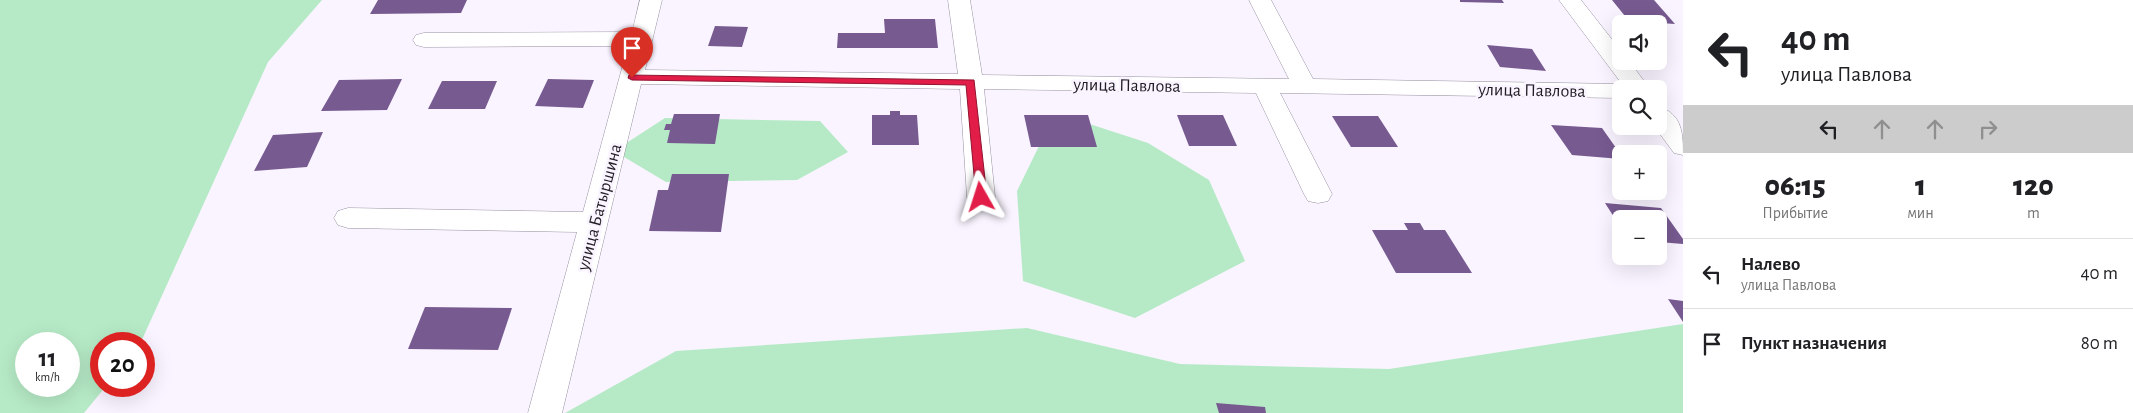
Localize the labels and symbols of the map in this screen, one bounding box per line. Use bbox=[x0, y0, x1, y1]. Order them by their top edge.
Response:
pin bbox=[611, 27, 653, 78]
street label: улица Павлова bbox=[1072, 76, 1181, 96]
street label: улица Павлова bbox=[1477, 81, 1586, 101]
street label: улица Батыршина bbox=[574, 142, 626, 274]
position arrow bbox=[954, 170, 1006, 222]
speed limit sign: 20 bbox=[90, 332, 155, 397]

